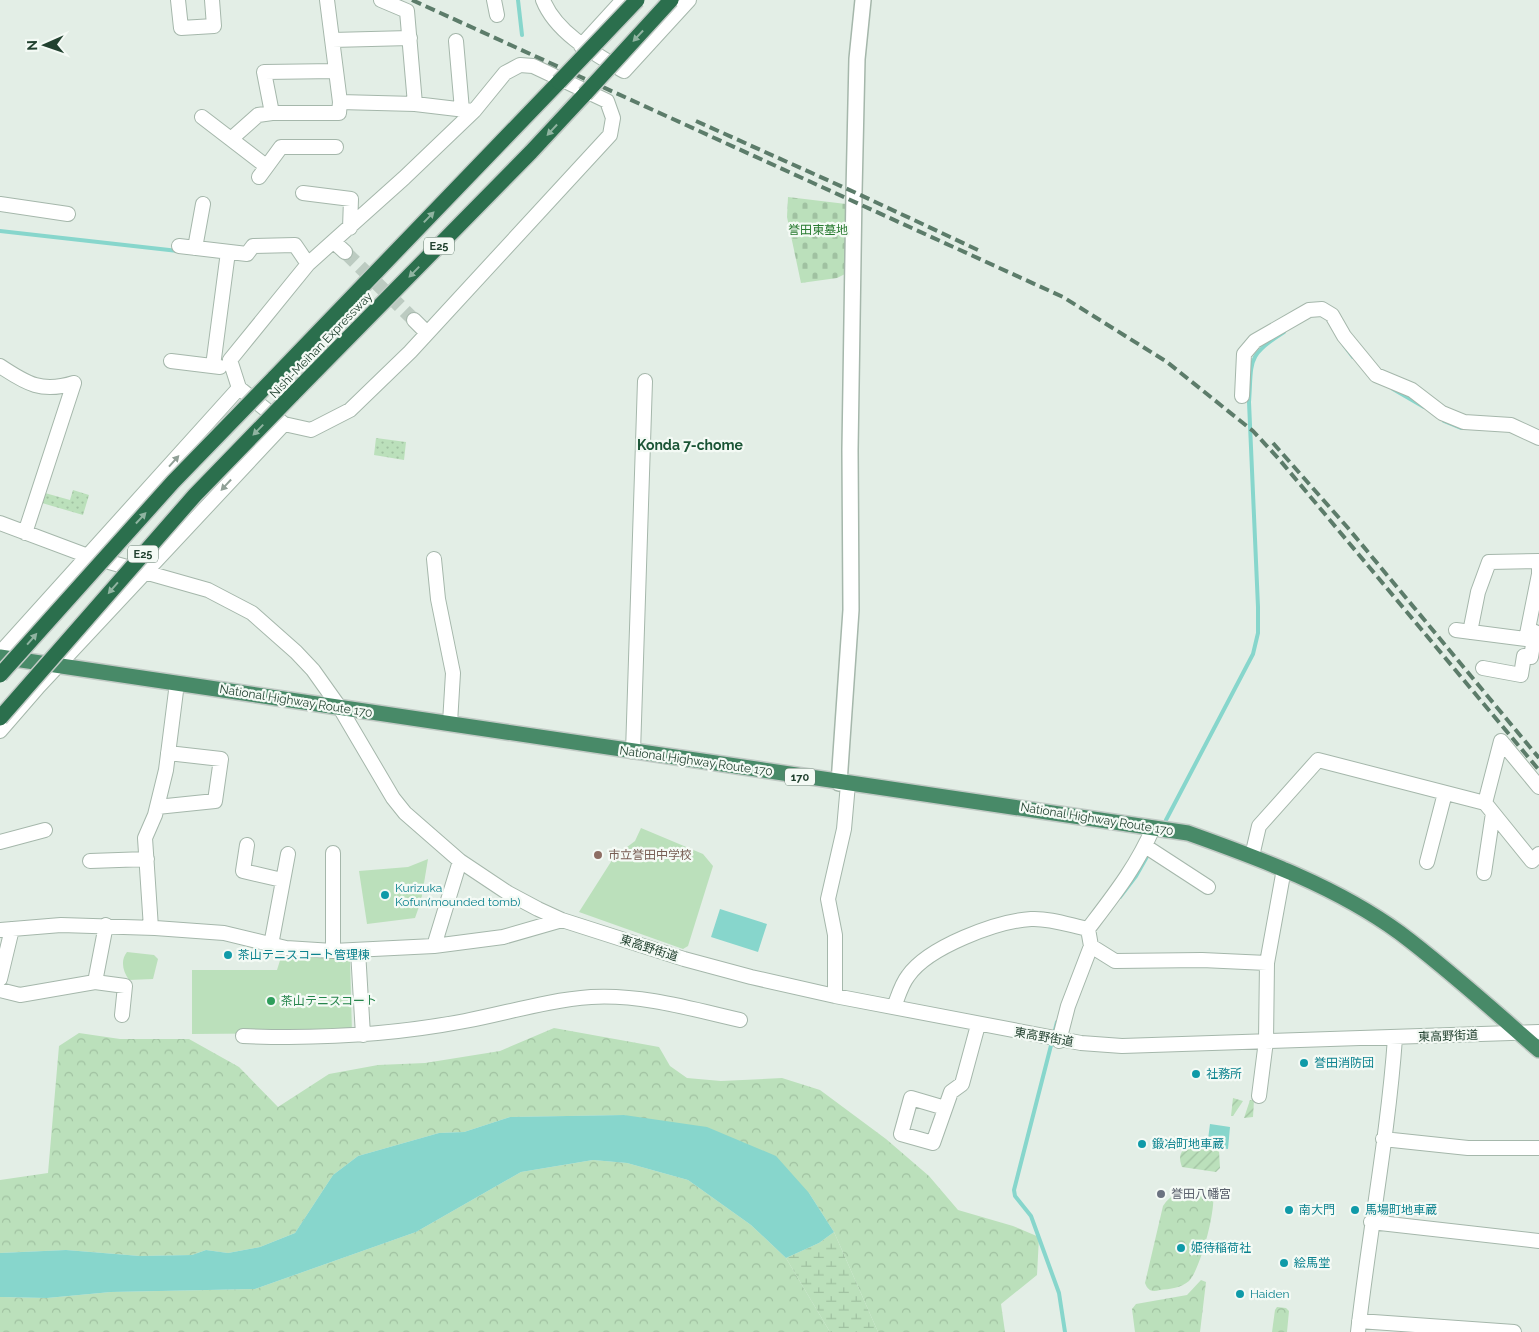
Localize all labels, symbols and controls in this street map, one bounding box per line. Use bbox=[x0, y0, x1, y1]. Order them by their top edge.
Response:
north arrow bbox=[20, 20, 70, 70]
one-way arrow bbox=[632, 29, 644, 41]
text: N bbox=[24, 40, 40, 51]
one-way arrow bbox=[546, 124, 558, 136]
one-way arrow bbox=[423, 211, 435, 223]
park label: 誉田東墓地 bbox=[788, 223, 848, 237]
road number: E25 bbox=[424, 238, 454, 255]
one-way arrow bbox=[408, 265, 420, 277]
street label: Nishi-Meihan Expressway bbox=[267, 289, 376, 401]
one-way arrow bbox=[252, 424, 264, 436]
district label: Konda 7-chome bbox=[637, 437, 744, 453]
one-way arrow bbox=[168, 456, 180, 468]
one-way arrow bbox=[220, 479, 232, 491]
one-way arrow bbox=[135, 511, 146, 524]
road number: E25 bbox=[128, 546, 158, 562]
one-way arrow bbox=[107, 582, 119, 594]
one-way arrow bbox=[26, 633, 38, 645]
street label: National Highway Route 170 bbox=[219, 682, 373, 720]
street label: National Highway Route 170 bbox=[618, 743, 774, 779]
road number: 170 bbox=[785, 769, 815, 786]
street label: National Highway Route 170 bbox=[1020, 800, 1174, 838]
place label: 市立誉田中学校 bbox=[608, 848, 692, 862]
marker: 市立誉田中学校 bbox=[592, 849, 604, 861]
place label: Kurizuka Kofun(mounded tomb) bbox=[395, 881, 520, 909]
marker: Kurizuka Kofun(mounded tomb) bbox=[379, 889, 391, 901]
street label: 東高野街道 bbox=[618, 932, 680, 964]
place label: 茶山テニスコート管理棟 bbox=[238, 948, 370, 962]
marker: 茶山テニスコート管理棟 bbox=[222, 949, 234, 961]
place label: 茶山テニスコート bbox=[281, 994, 377, 1008]
marker: 茶山テニスコート bbox=[265, 995, 277, 1007]
street label: 東高野街道 bbox=[1013, 1025, 1075, 1049]
street label: 東高野街道 bbox=[1418, 1028, 1478, 1044]
place label: 誉田消防団 bbox=[1314, 1056, 1374, 1070]
marker: 誉田消防団 bbox=[1298, 1057, 1310, 1069]
place label: 社務所 bbox=[1206, 1067, 1242, 1081]
marker: 社務所 bbox=[1190, 1068, 1202, 1080]
place label: 鍛冶町地車蔵 bbox=[1152, 1137, 1224, 1151]
marker: 鍛冶町地車蔵 bbox=[1136, 1138, 1148, 1150]
place label: 誉田八幡宮 bbox=[1171, 1187, 1231, 1201]
marker: 誉田八幡宮 bbox=[1155, 1188, 1167, 1200]
place label: 南大門 bbox=[1299, 1203, 1335, 1217]
place label: 馬場町地車蔵 bbox=[1365, 1203, 1437, 1217]
marker: 南大門 bbox=[1283, 1204, 1295, 1216]
marker: 馬場町地車蔵 bbox=[1349, 1204, 1361, 1216]
place label: 姫待稲荷社 bbox=[1191, 1241, 1251, 1255]
marker: 姫待稲荷社 bbox=[1175, 1242, 1187, 1254]
place label: 絵馬堂 bbox=[1294, 1256, 1330, 1270]
marker: 絵馬堂 bbox=[1278, 1257, 1290, 1269]
place label: Haiden bbox=[1250, 1287, 1289, 1301]
marker: Haiden bbox=[1234, 1288, 1246, 1300]

